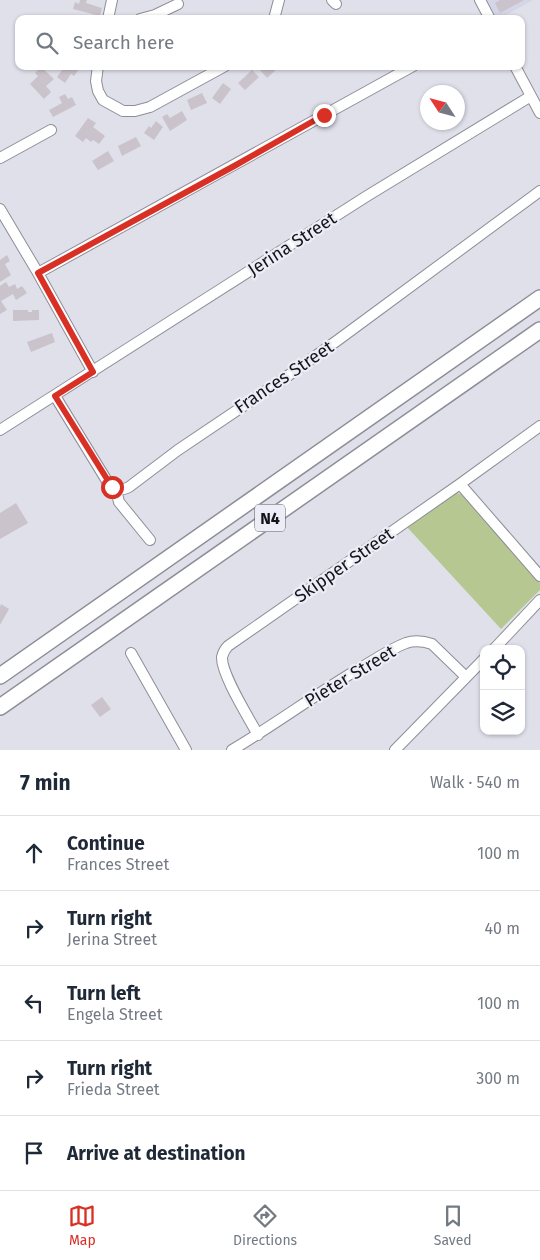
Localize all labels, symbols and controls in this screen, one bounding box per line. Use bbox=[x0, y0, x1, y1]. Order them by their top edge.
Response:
search box bbox=[15, 15, 525, 70]
icon: search bbox=[33, 29, 61, 57]
text: Search here bbox=[73, 31, 174, 54]
north arrow bbox=[420, 85, 465, 130]
route end bbox=[313, 104, 336, 127]
street label: Jerina Street bbox=[244, 207, 341, 281]
street label: Frances Street bbox=[230, 335, 338, 418]
route start bbox=[101, 476, 124, 499]
road number: N4 bbox=[255, 504, 285, 532]
street label: Skipper Street bbox=[290, 522, 398, 607]
street label: Pieter Street bbox=[301, 640, 400, 712]
map controls bbox=[480, 645, 525, 735]
button: locate bbox=[480, 645, 525, 690]
button: layers bbox=[480, 690, 525, 735]
text: 7 min bbox=[20, 770, 71, 796]
text: Walk · 540 m bbox=[430, 773, 520, 792]
text: Continue bbox=[67, 832, 145, 855]
icon: ahead bbox=[20, 839, 48, 867]
text: 100 m bbox=[477, 844, 520, 863]
text: Frances Street bbox=[67, 855, 169, 874]
text: Turn right bbox=[67, 907, 152, 930]
icon: right bbox=[20, 914, 48, 942]
text: 40 m bbox=[485, 919, 520, 938]
text: Jerina Street bbox=[67, 930, 157, 949]
text: Turn left bbox=[67, 982, 141, 1005]
icon: left bbox=[20, 989, 48, 1017]
text: 100 m bbox=[477, 994, 520, 1013]
text: Engela Street bbox=[67, 1005, 163, 1024]
text: Turn right bbox=[67, 1057, 152, 1080]
icon: right bbox=[20, 1064, 48, 1092]
text: 300 m bbox=[476, 1069, 520, 1088]
text: Frieda Street bbox=[67, 1080, 160, 1099]
icon: arrive bbox=[20, 1139, 48, 1167]
text: Arrive at destination bbox=[67, 1142, 246, 1165]
tab: Map bbox=[68, 1202, 96, 1249]
tab: Directions bbox=[233, 1202, 297, 1249]
tab: Saved bbox=[434, 1202, 472, 1249]

